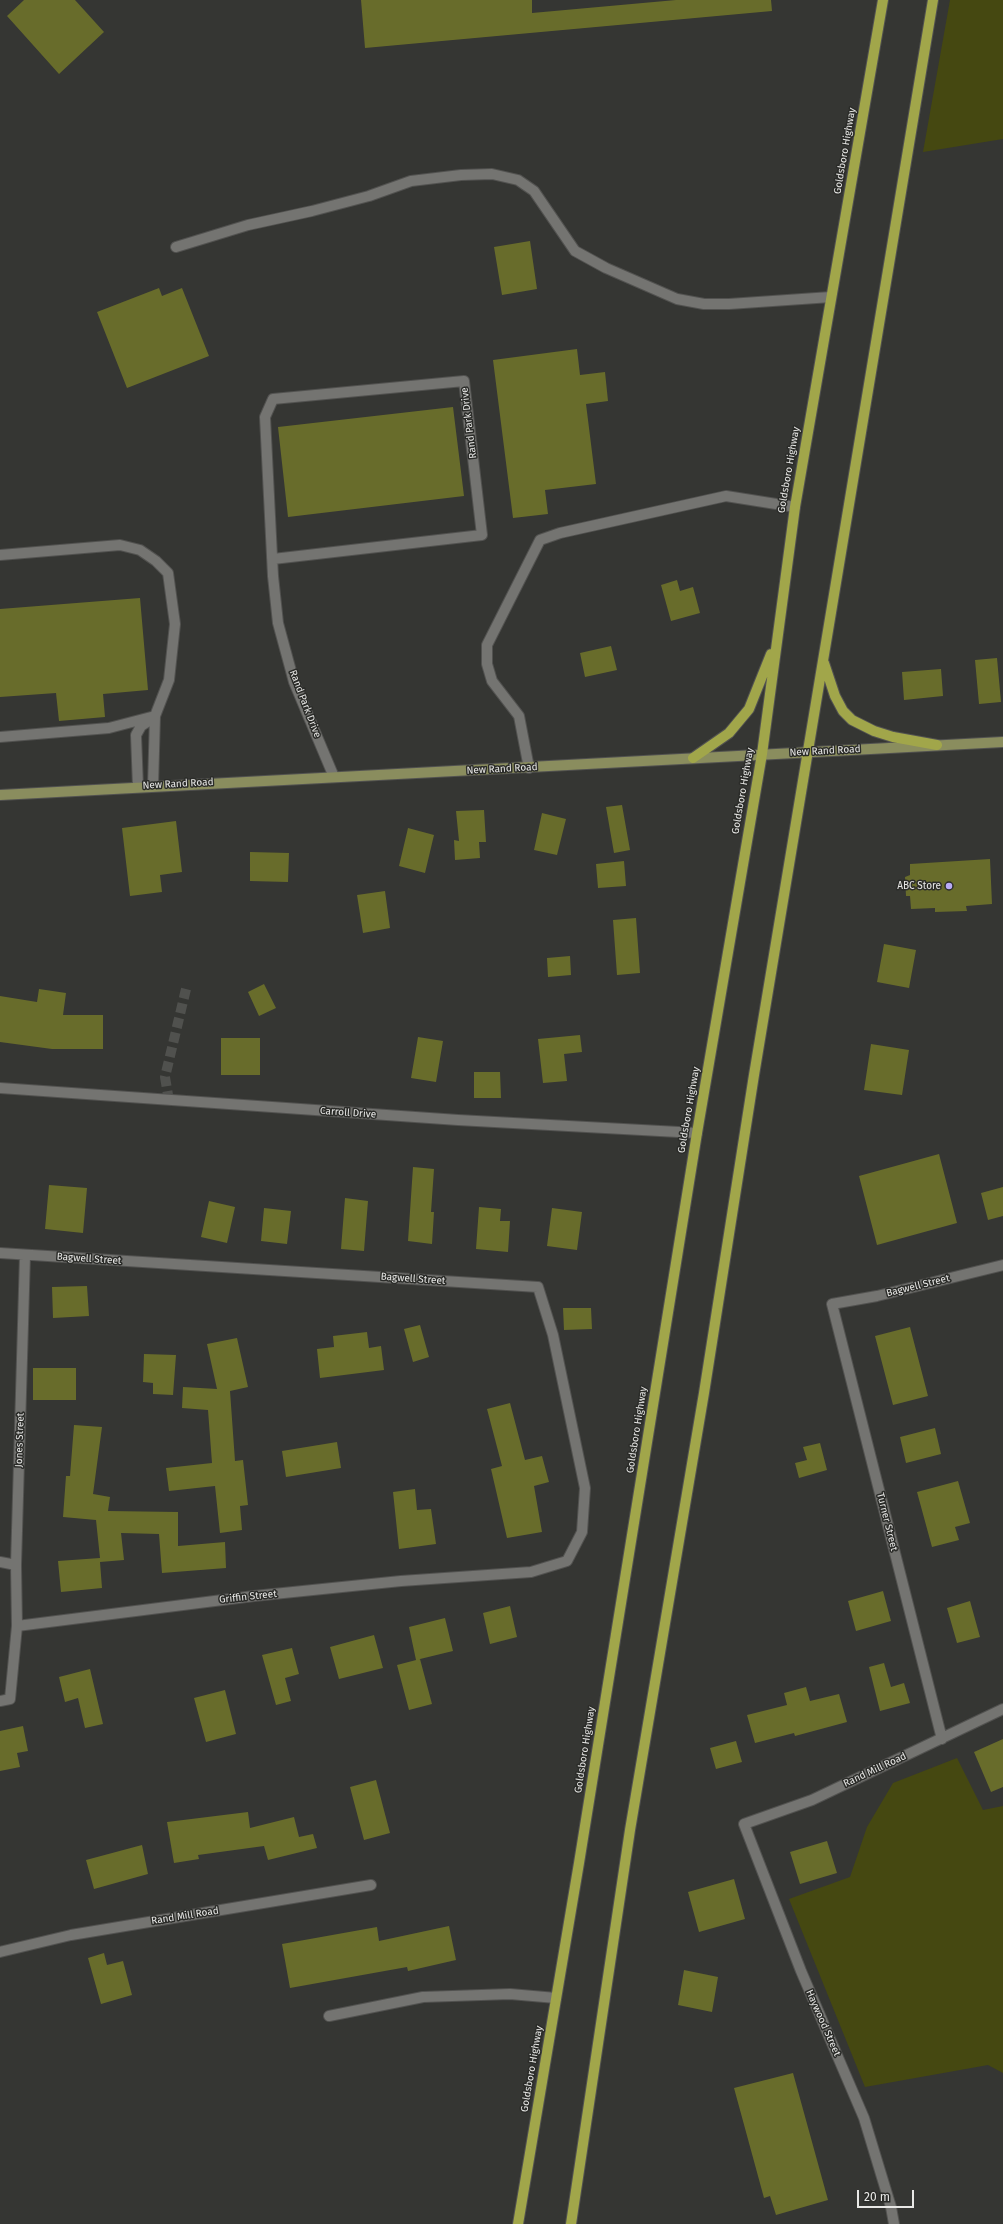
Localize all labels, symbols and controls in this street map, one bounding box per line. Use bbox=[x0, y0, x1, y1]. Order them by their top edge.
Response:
street label: Goldsboro Highway bbox=[831, 107, 859, 195]
street label: Rand Park Drive bbox=[459, 387, 479, 459]
street label: Goldsboro Highway bbox=[775, 426, 803, 514]
street label: Rand Park Drive bbox=[287, 668, 323, 740]
street label: New Rand Road bbox=[789, 743, 861, 759]
street label: Goldsboro Highway bbox=[729, 747, 757, 835]
street label: New Rand Road bbox=[466, 761, 538, 777]
street label: New Rand Road bbox=[142, 776, 214, 792]
place label: ABC Store bbox=[897, 880, 941, 892]
marker: ABC Store bbox=[944, 881, 954, 891]
street label: Goldsboro Highway bbox=[675, 1066, 703, 1154]
street label: Carroll Drive bbox=[320, 1105, 376, 1121]
street label: Bagwell Street bbox=[56, 1251, 122, 1267]
street label: Bagwell Street bbox=[380, 1271, 446, 1287]
street label: Bagwell Street bbox=[885, 1272, 951, 1300]
street label: Goldsboro Highway bbox=[624, 1386, 650, 1474]
street label: Jones Street bbox=[13, 1412, 27, 1468]
street label: Turner Street bbox=[874, 1492, 900, 1552]
street label: Griffin Street bbox=[219, 1588, 277, 1606]
street label: Goldsboro Highway bbox=[572, 1706, 598, 1794]
street label: Rand Mill Road bbox=[842, 1750, 908, 1790]
street label: Rand Mill Road bbox=[150, 1905, 220, 1927]
street label: Haywood Street bbox=[803, 1988, 843, 2058]
street label: Goldsboro Highway bbox=[518, 2025, 546, 2113]
scale bar bbox=[859, 2182, 916, 2208]
text: 20 m bbox=[864, 2190, 890, 2204]

